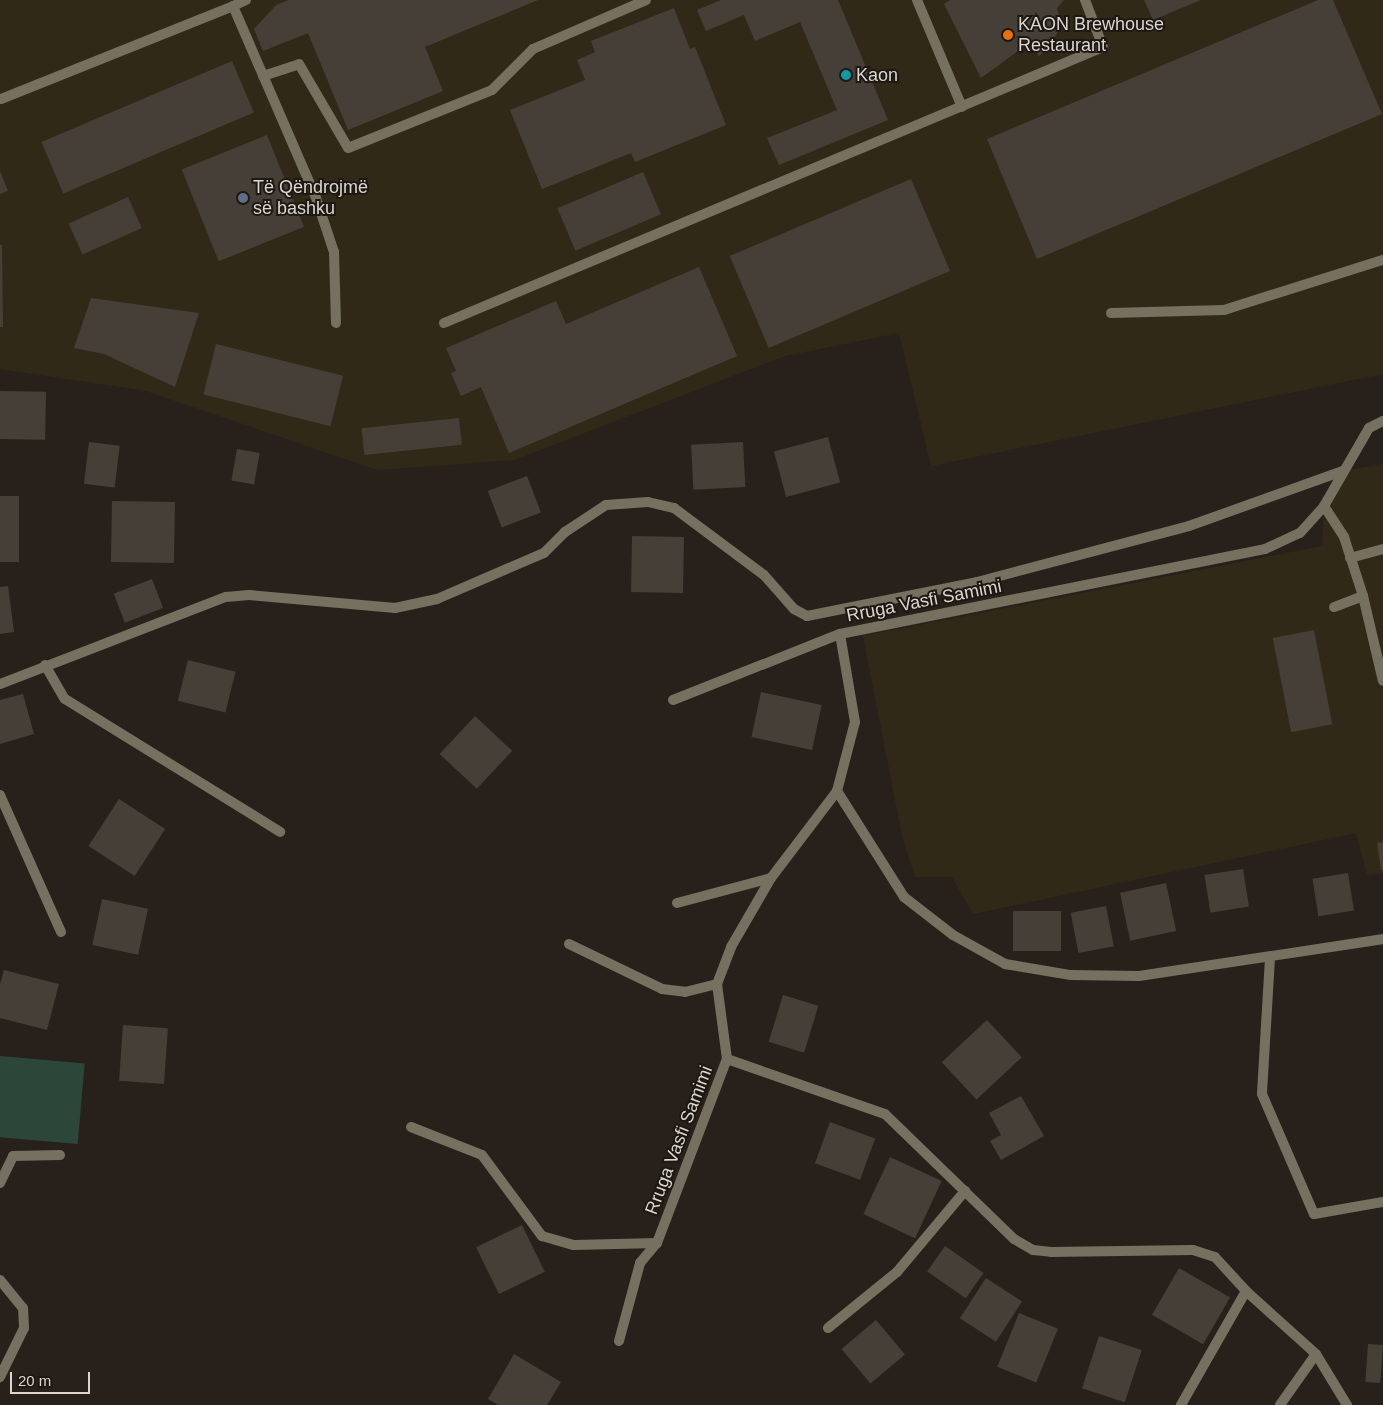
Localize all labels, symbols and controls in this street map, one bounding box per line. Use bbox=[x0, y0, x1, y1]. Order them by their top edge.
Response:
place label: KAON Brewhouse Restaurant bbox=[1018, 14, 1164, 56]
marker: KAON Brewhouse Restaurant bbox=[1002, 29, 1014, 41]
place label: Kaon bbox=[856, 64, 898, 86]
marker: Kaon bbox=[840, 69, 852, 81]
place label: Të Qëndrojmë së bashku bbox=[253, 177, 368, 220]
marker: Të Qëndrojmë së bashku bbox=[237, 192, 249, 204]
street label: Rruga Vasfi Samimi bbox=[845, 575, 1003, 627]
street label: Rruga Vasfi Samimi bbox=[641, 1063, 717, 1217]
scale bar bbox=[12, 1362, 92, 1394]
text: 20 m bbox=[18, 1372, 51, 1389]

